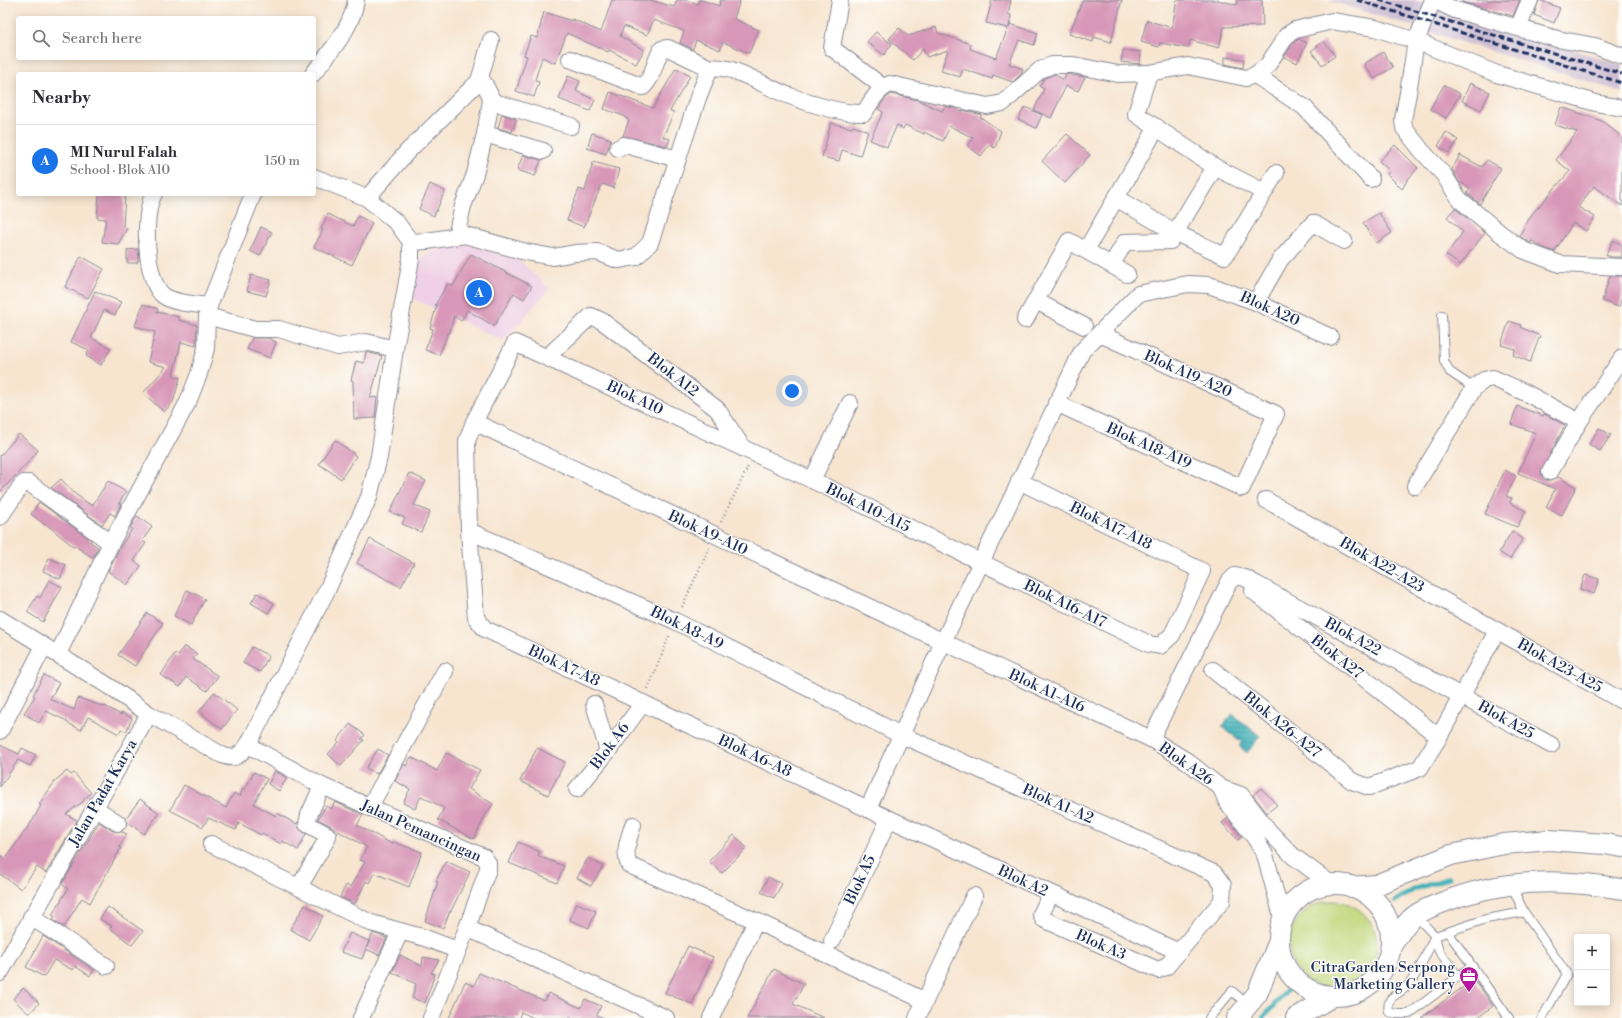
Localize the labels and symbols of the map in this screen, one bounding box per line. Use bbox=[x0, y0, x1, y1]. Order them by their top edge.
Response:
pin: A bbox=[466, 278, 492, 308]
street label: Blok A20 bbox=[1236, 287, 1303, 331]
street label: Blok A19-A20 bbox=[1140, 346, 1235, 402]
street label: Blok A12 bbox=[643, 348, 702, 401]
street label: Blok A10 bbox=[603, 376, 667, 419]
your location bbox=[782, 381, 802, 401]
street label: Blok A18-A19 bbox=[1103, 418, 1194, 473]
street label: Blok A10-A15 bbox=[822, 479, 913, 537]
street label: Blok A17-A18 bbox=[1066, 498, 1155, 554]
street label: Blok A9-A10 bbox=[664, 506, 751, 560]
street label: Blok A22-A23 bbox=[1335, 533, 1428, 597]
street label: Blok A16-A17 bbox=[1020, 576, 1110, 632]
street label: Blok A8-A9 bbox=[646, 602, 727, 654]
street label: Blok A22 bbox=[1321, 613, 1385, 660]
street label: Blok A27 bbox=[1306, 630, 1367, 683]
street label: Blok A23-A25 bbox=[1513, 634, 1606, 697]
street label: Blok A7-A8 bbox=[524, 641, 603, 691]
street label: Blok A1-A16 bbox=[1005, 665, 1088, 717]
street label: Blok A26-A27 bbox=[1239, 687, 1325, 762]
street label: Blok A25 bbox=[1474, 696, 1537, 743]
street label: Blok A6 bbox=[586, 719, 634, 774]
street label: Blok A6-A8 bbox=[714, 730, 795, 781]
street label: Jalan Padat Karya bbox=[64, 736, 142, 851]
street label: Blok A26 bbox=[1154, 738, 1217, 790]
street label: Blok A1-A2 bbox=[1019, 780, 1096, 828]
street label: Jalan Pemancingan bbox=[357, 795, 484, 866]
street label: Blok A5 bbox=[840, 852, 880, 909]
street label: Blok A2 bbox=[994, 861, 1051, 901]
street label: Blok A3 bbox=[1072, 925, 1129, 964]
place label: CitraGarden Serpong Marketing Gallery bbox=[1311, 958, 1456, 994]
office icon: CitraGarden Serpong Marketing Gallery bbox=[1458, 965, 1480, 993]

